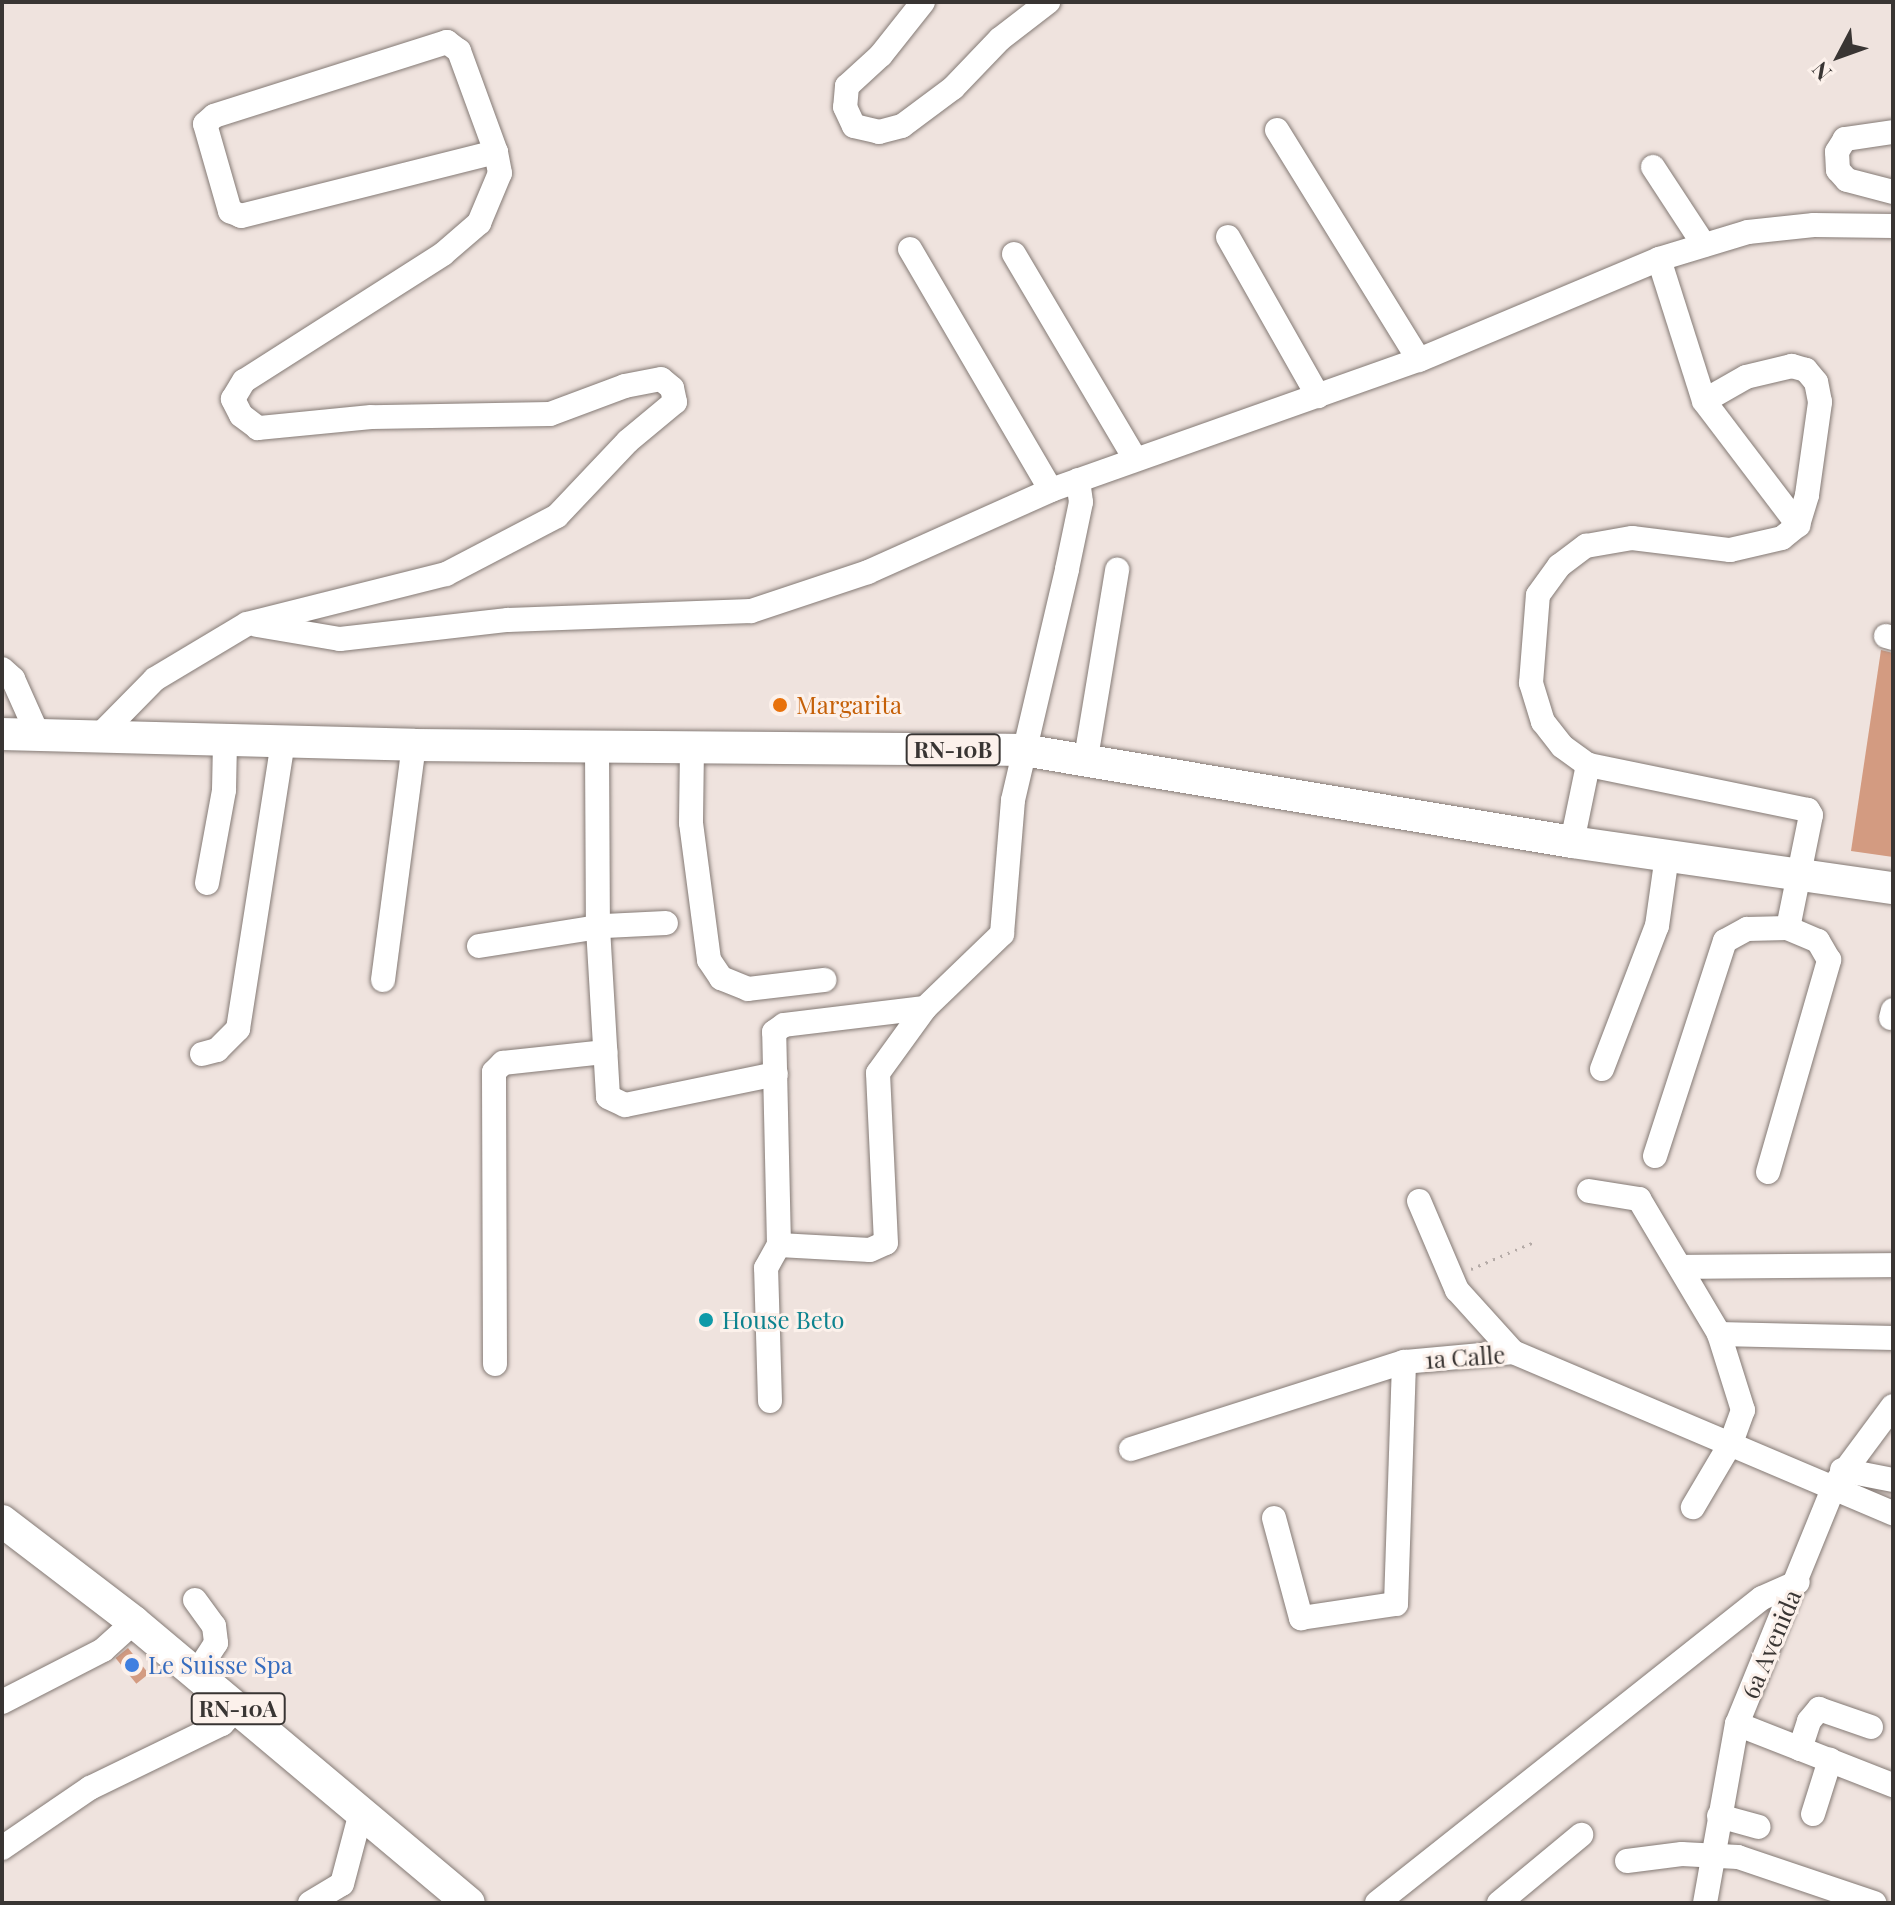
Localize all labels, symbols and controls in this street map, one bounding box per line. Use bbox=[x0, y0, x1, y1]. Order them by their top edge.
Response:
north arrow bbox=[1799, 16, 1879, 96]
text: N bbox=[1804, 56, 1837, 88]
place label: Margarita bbox=[796, 691, 902, 719]
marker: Margarita bbox=[771, 696, 789, 714]
road number: RN-10B bbox=[905, 732, 1001, 768]
place label: House Beto bbox=[722, 1306, 844, 1334]
marker: House Beto bbox=[697, 1311, 715, 1329]
street label: 1a Calle bbox=[1424, 1340, 1506, 1374]
street label: 6a Avenida bbox=[1735, 1585, 1807, 1703]
place label: Le Suisse Spa bbox=[148, 1651, 293, 1679]
marker: Le Suisse Spa bbox=[123, 1656, 141, 1674]
road number: RN-10A bbox=[190, 1691, 286, 1727]

